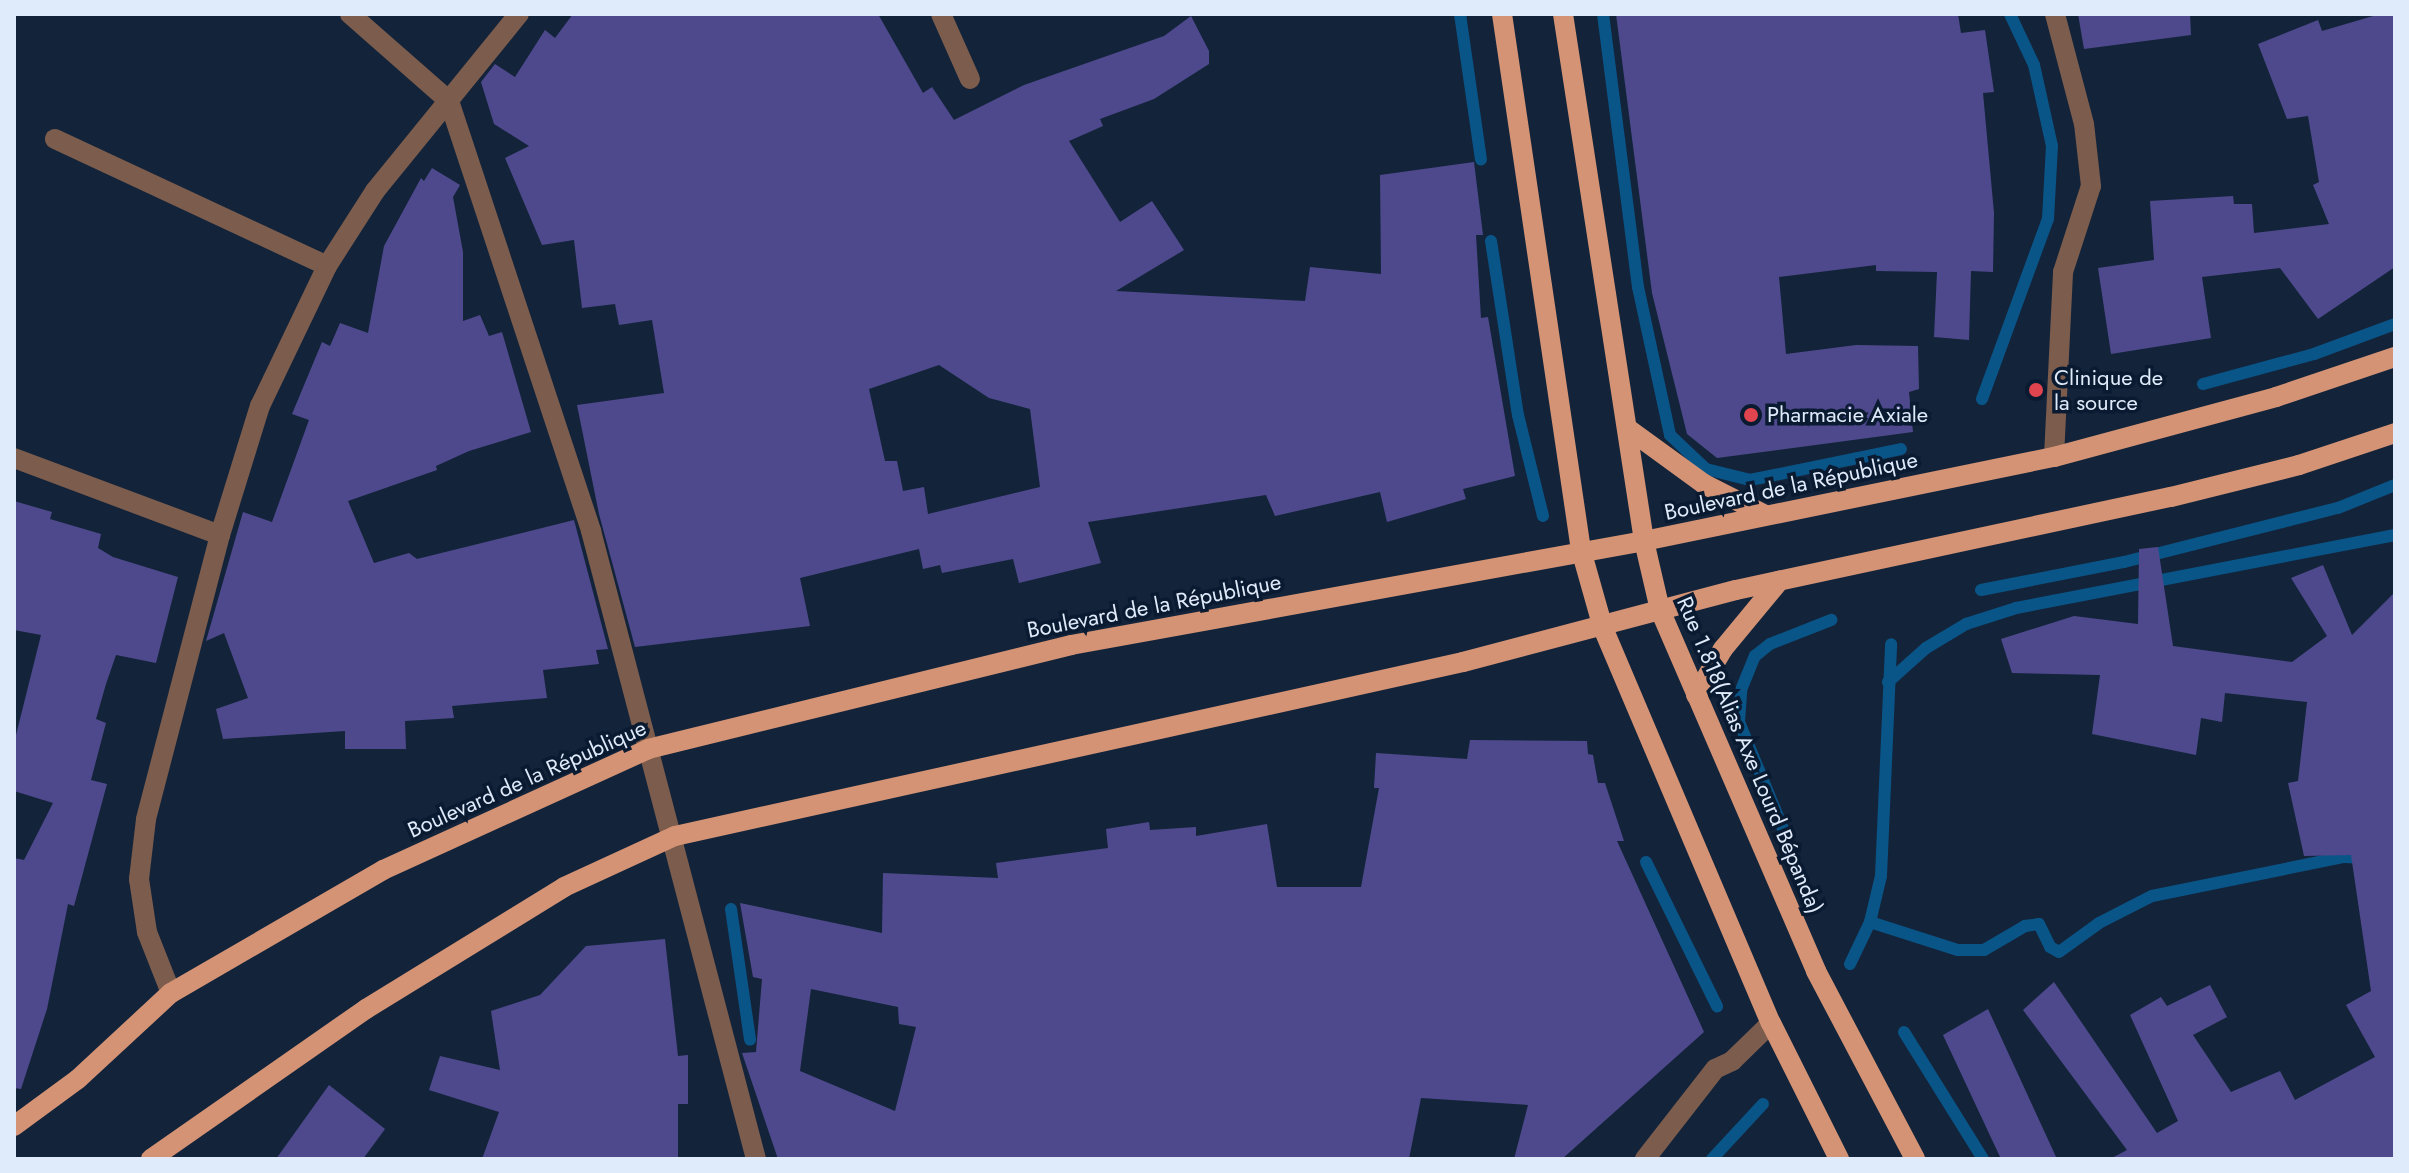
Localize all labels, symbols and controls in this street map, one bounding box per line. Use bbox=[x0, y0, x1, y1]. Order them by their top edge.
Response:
place label: Clinique de la source bbox=[2054, 364, 2163, 416]
marker: Clinique de la source bbox=[2025, 379, 2047, 401]
place label: Pharmacie Axiale bbox=[1767, 402, 1928, 428]
marker: Pharmacie Axiale bbox=[1742, 406, 1760, 424]
street label: Boulevard de la République bbox=[1662, 446, 1920, 526]
street label: Boulevard de la République bbox=[1025, 568, 1283, 644]
street label: Rue 1.818(Alias Axe Lourd Bépanda) bbox=[1671, 593, 1829, 917]
street label: Boulevard de la République bbox=[404, 714, 650, 844]

